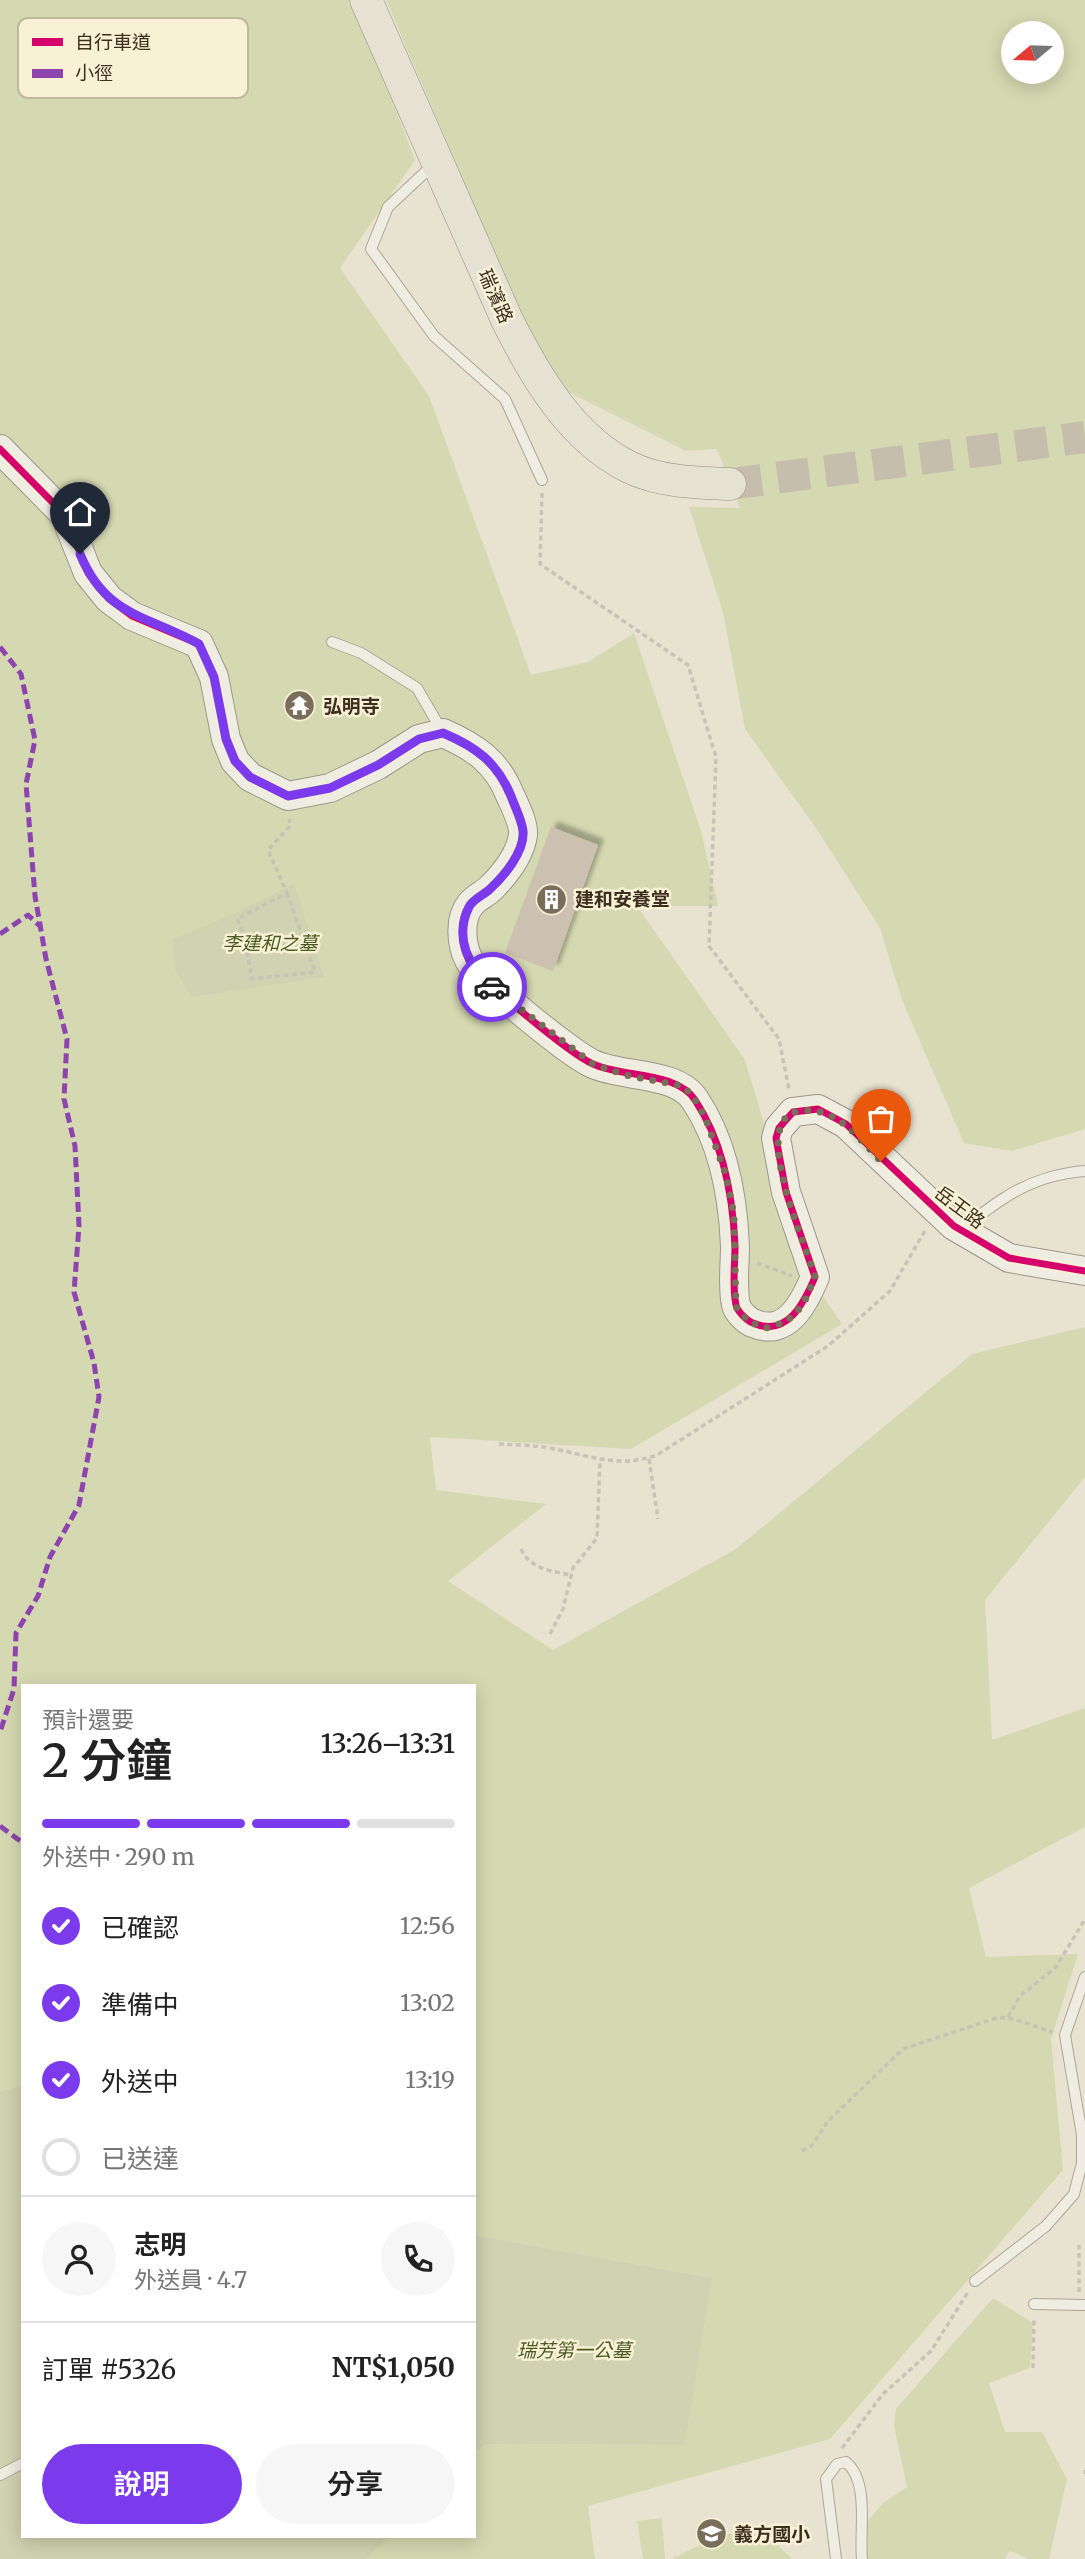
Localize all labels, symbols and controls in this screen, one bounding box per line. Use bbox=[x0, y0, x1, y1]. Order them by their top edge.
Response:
legend bbox=[18, 18, 248, 98]
north arrow bbox=[1001, 21, 1064, 84]
map controls bbox=[1001, 21, 1064, 84]
text: 自行車道 bbox=[75, 30, 151, 54]
text: 小徑 bbox=[75, 61, 113, 85]
street label: 瑞濱路 bbox=[473, 265, 519, 327]
pin bbox=[50, 482, 110, 554]
icon: home bbox=[61, 493, 99, 531]
temple icon: 弘明寺 bbox=[283, 689, 317, 723]
place label: 弘明寺 bbox=[323, 694, 380, 718]
building icon: 建和安養堂 bbox=[535, 882, 569, 916]
place label: 建和安養堂 bbox=[575, 887, 670, 911]
park label: 李建和之墓 bbox=[222, 931, 320, 955]
courier bbox=[457, 952, 527, 1022]
icon: car bbox=[473, 968, 511, 1006]
pin bbox=[851, 1089, 911, 1161]
icon: bag bbox=[862, 1100, 900, 1138]
street label: 岳王路 bbox=[930, 1180, 990, 1234]
text: 預計還要 bbox=[42, 1705, 134, 1734]
text: 13:26–13:31 bbox=[321, 1727, 455, 1760]
text: 2 分鐘 bbox=[42, 1732, 172, 1790]
text: 外送中 · 290 m bbox=[42, 1842, 195, 1871]
icon: check bbox=[42, 1907, 80, 1945]
text: 已確認 bbox=[101, 1911, 179, 1944]
text: 12:56 bbox=[400, 1911, 455, 1940]
icon: check bbox=[42, 1984, 80, 2022]
text: 準備中 bbox=[101, 1988, 179, 2021]
text: 13:02 bbox=[400, 1988, 455, 2017]
icon: check bbox=[42, 2061, 80, 2099]
text: 外送中 bbox=[101, 2065, 179, 2098]
text: 13:19 bbox=[405, 2065, 455, 2094]
text: 已送達 bbox=[101, 2142, 179, 2175]
button: person bbox=[42, 2222, 116, 2296]
button: phone bbox=[381, 2222, 455, 2296]
text: 志明 bbox=[134, 2228, 186, 2261]
text: 外送員 · 4.7 bbox=[134, 2265, 247, 2294]
park label: 瑞芳第一公墓 bbox=[517, 2338, 634, 2362]
text: NT$1,050 bbox=[332, 2351, 455, 2384]
text: 訂單 #5326 bbox=[42, 2353, 176, 2386]
button: 說明 bbox=[42, 2444, 242, 2524]
button: 分享 bbox=[256, 2444, 455, 2524]
school or university icon: 義方國小 bbox=[694, 2517, 728, 2551]
place label: 義方國小 bbox=[734, 2522, 810, 2546]

